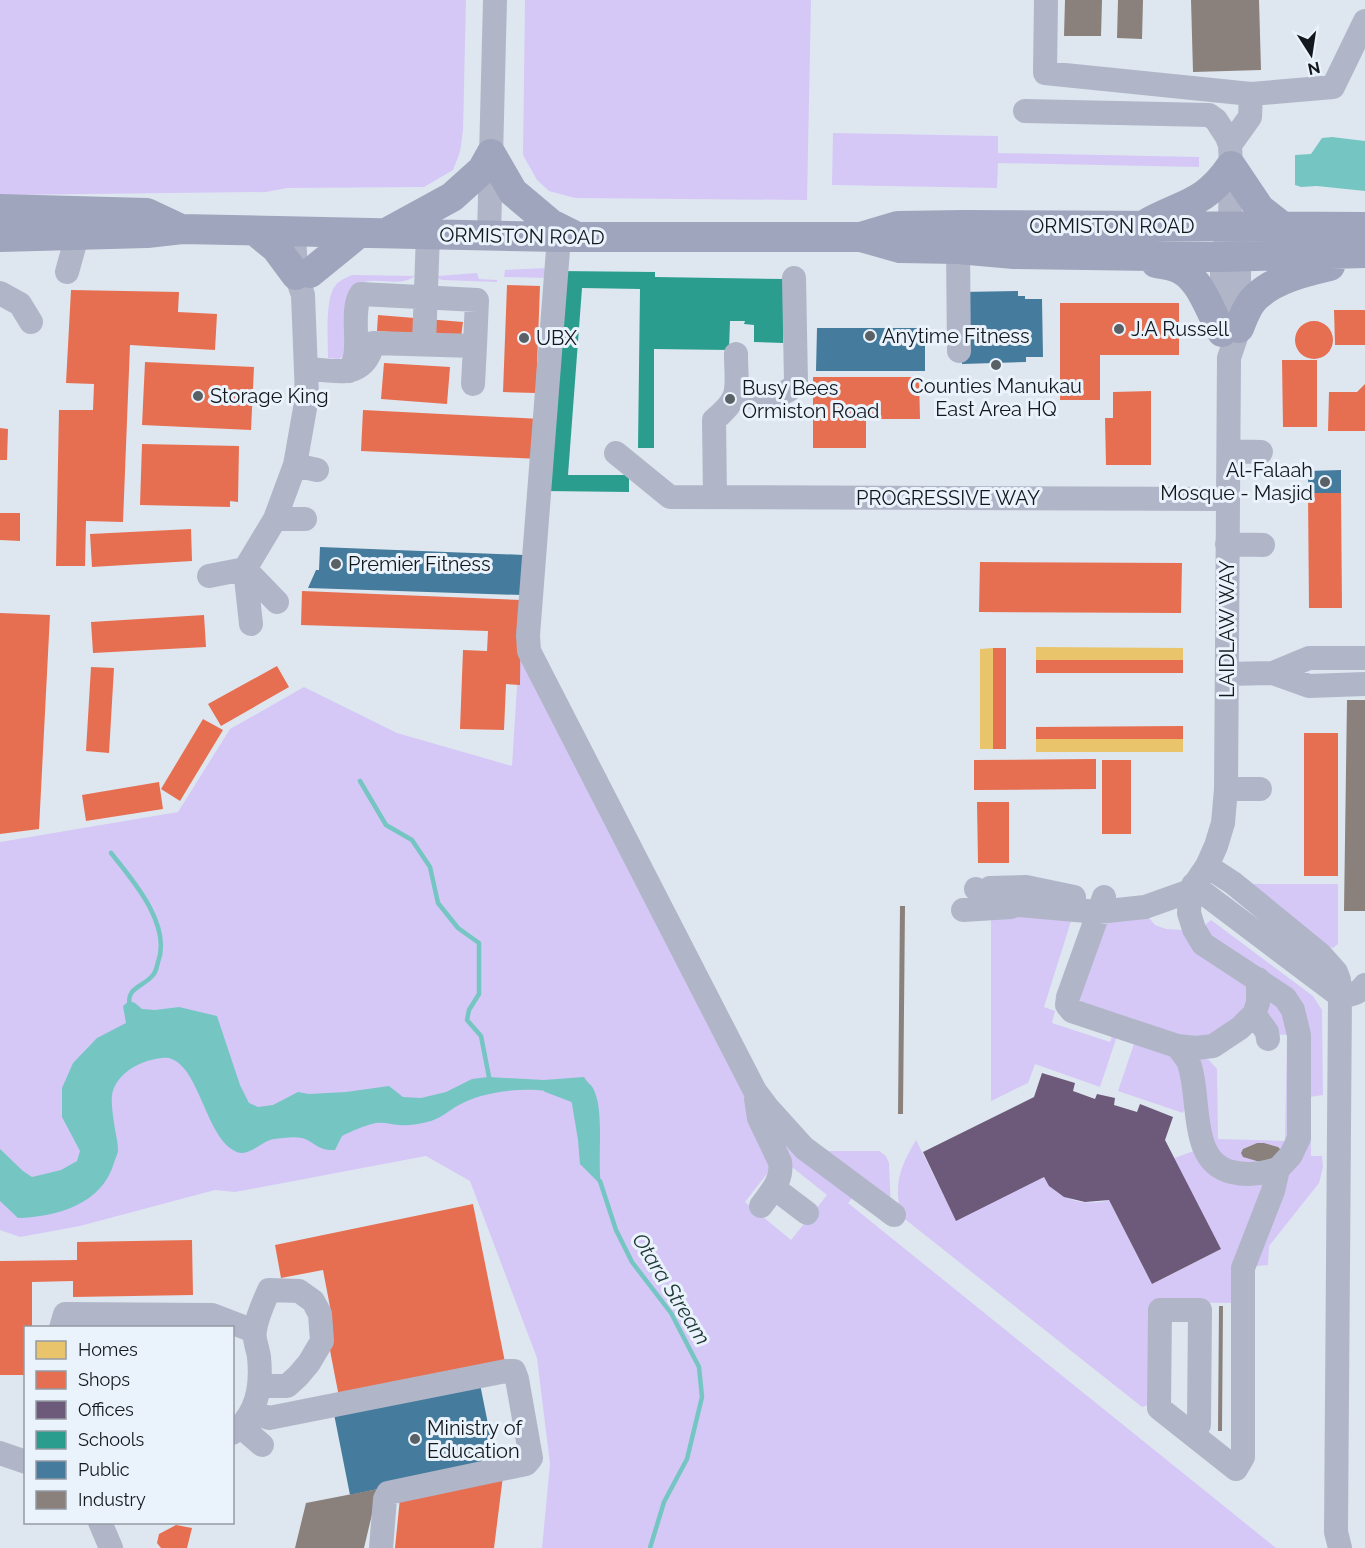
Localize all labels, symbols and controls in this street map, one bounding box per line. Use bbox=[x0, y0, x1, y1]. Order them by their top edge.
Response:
north arrow bbox=[1281, 24, 1341, 84]
text: N bbox=[1306, 58, 1322, 79]
street label: ORMISTON ROAD bbox=[1029, 214, 1195, 238]
street label: ORMISTON ROAD bbox=[439, 223, 605, 249]
place label: J.A Russell bbox=[1131, 317, 1230, 341]
marker: J.A Russell bbox=[1112, 322, 1126, 336]
place label: Anytime Fitness bbox=[882, 324, 1030, 348]
place label: UBX bbox=[536, 326, 577, 350]
marker: Anytime Fitness bbox=[863, 329, 877, 343]
marker: UBX bbox=[517, 331, 531, 345]
marker: Counties Manukau East Area HQ bbox=[989, 358, 1003, 372]
place label: Counties Manukau East Area HQ bbox=[910, 374, 1082, 421]
place label: Busy Bees Ormiston Road bbox=[742, 376, 880, 423]
place label: Storage King bbox=[210, 384, 329, 408]
marker: Storage King bbox=[191, 389, 205, 403]
marker: Busy Bees Ormiston Road bbox=[723, 392, 737, 406]
place label: Al-Falaah Mosque - Masjid bbox=[1160, 458, 1313, 505]
marker: Al-Falaah Mosque - Masjid bbox=[1318, 475, 1332, 489]
street label: PROGRESSIVE WAY bbox=[856, 486, 1040, 510]
place label: Premier Fitness bbox=[348, 552, 491, 576]
marker: Premier Fitness bbox=[329, 557, 343, 571]
street label: LAIDLAW WAY bbox=[1215, 560, 1239, 698]
water label: Otara Stream bbox=[627, 1228, 716, 1349]
legend bbox=[24, 1326, 234, 1524]
text: Homes bbox=[78, 1339, 138, 1360]
text: Shops bbox=[78, 1369, 130, 1390]
text: Offices bbox=[78, 1399, 134, 1420]
place label: Ministry of Education bbox=[427, 1416, 523, 1463]
text: Schools bbox=[78, 1429, 145, 1450]
marker: Ministry of Education bbox=[408, 1432, 422, 1446]
text: Public bbox=[78, 1459, 130, 1480]
text: Industry bbox=[78, 1489, 146, 1510]

